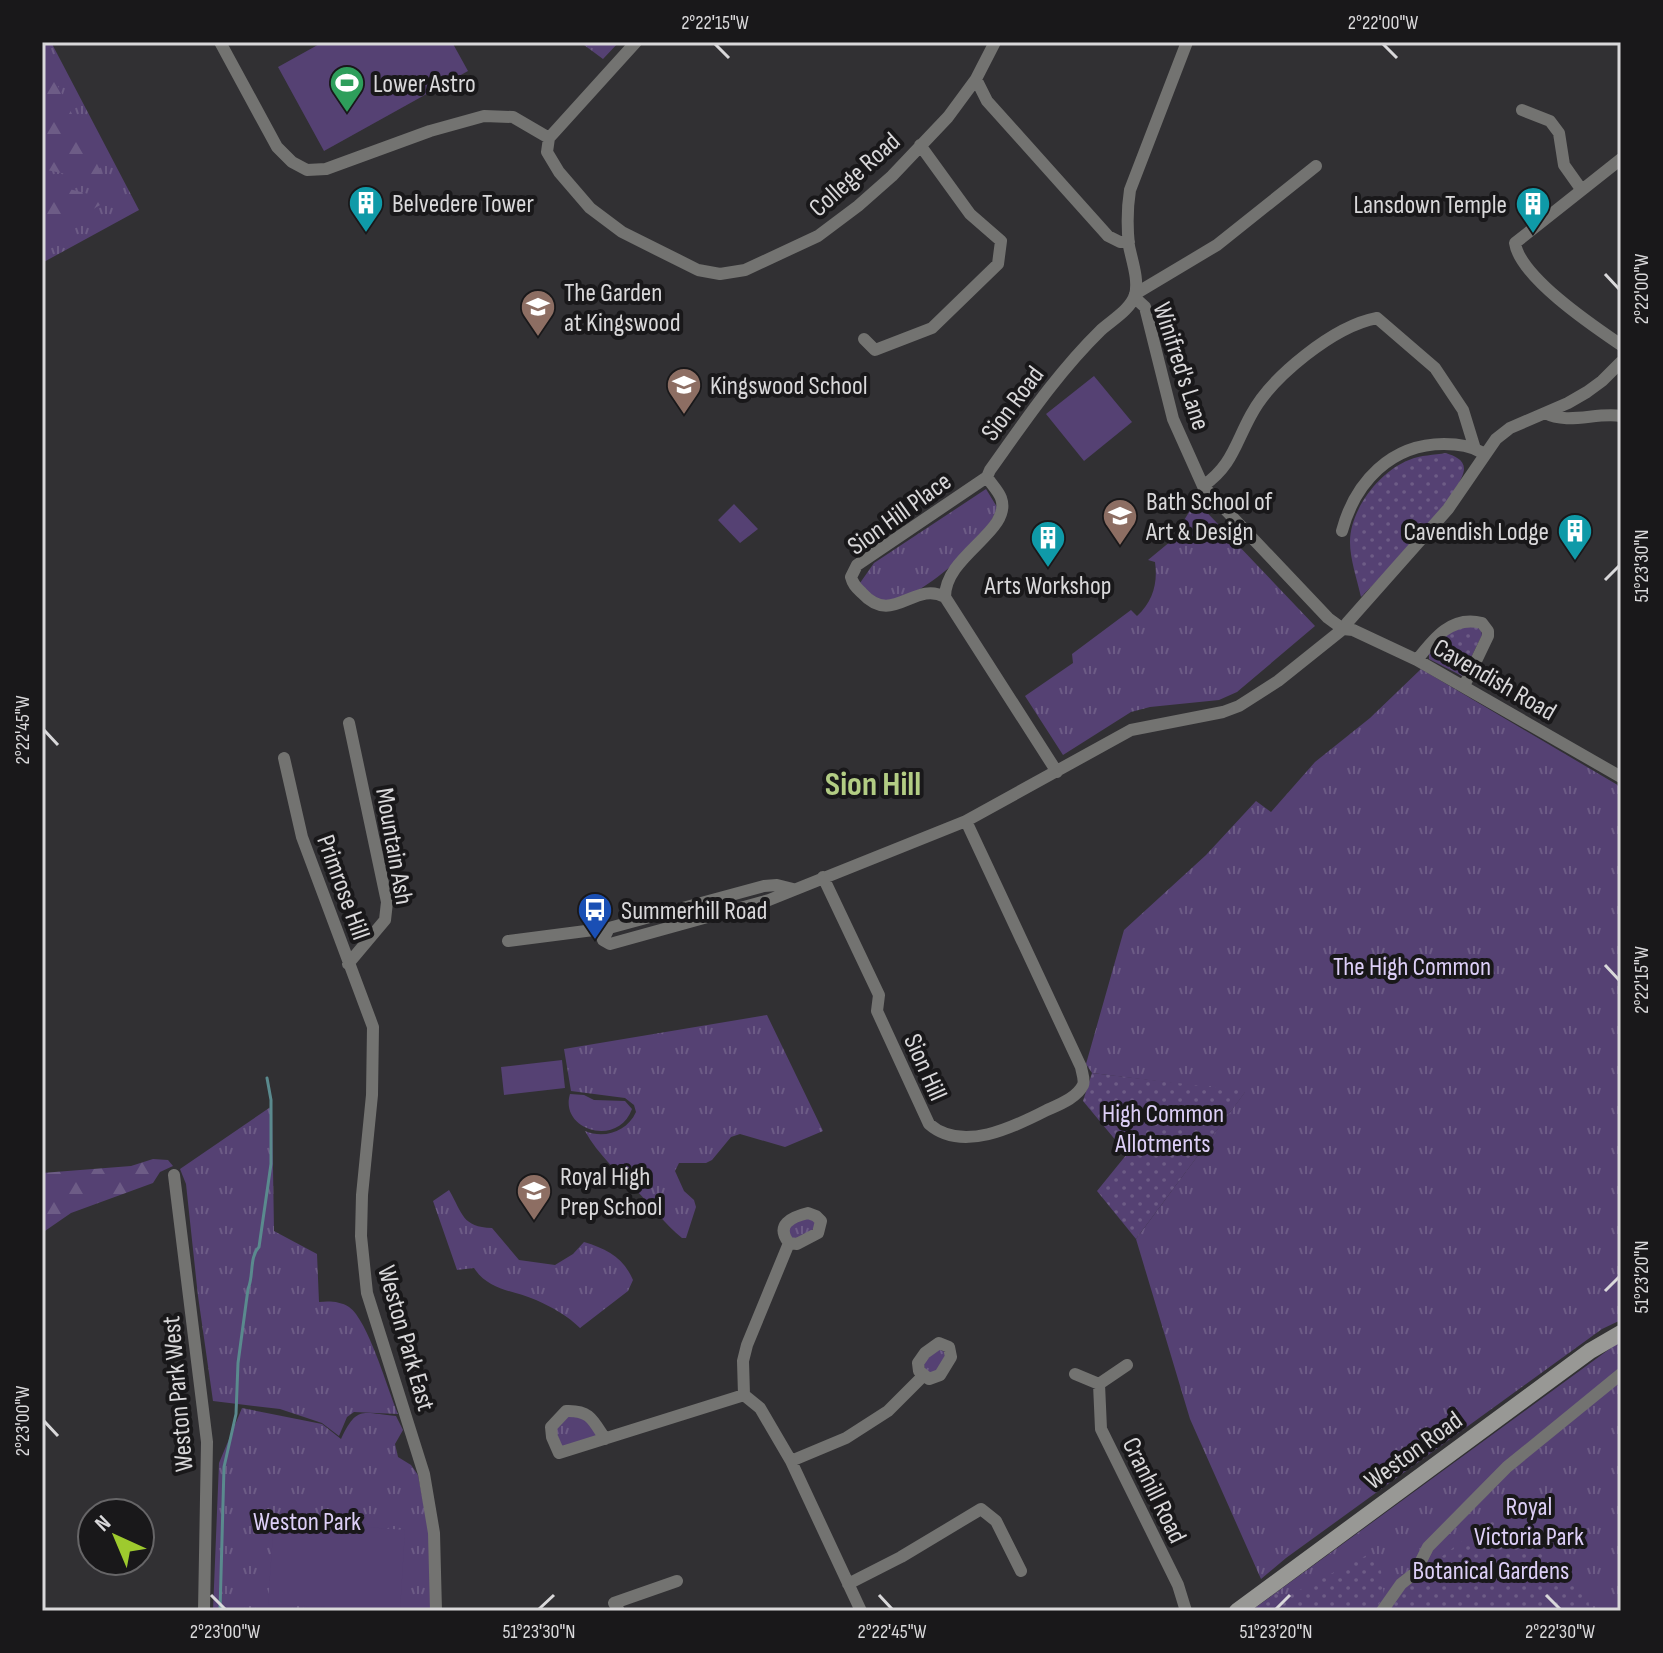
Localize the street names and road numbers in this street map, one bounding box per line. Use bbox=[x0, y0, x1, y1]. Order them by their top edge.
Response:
street label: College Road bbox=[803, 126, 907, 224]
street label: Winifred's Lane bbox=[1145, 299, 1216, 434]
street label: Sion Road bbox=[975, 360, 1051, 447]
street label: Sion Hill Place bbox=[842, 466, 958, 562]
street label: Cavendish Road bbox=[1427, 633, 1561, 728]
street label: Mountain Ash bbox=[368, 785, 419, 907]
street label: Primrose Hill bbox=[309, 831, 376, 944]
street label: Sion Hill bbox=[896, 1029, 953, 1106]
street label: Weston Park East bbox=[370, 1262, 441, 1415]
street label: Weston Park West bbox=[156, 1315, 201, 1473]
street label: Weston Road bbox=[1359, 1405, 1469, 1497]
street label: Cranhill Road bbox=[1115, 1433, 1193, 1549]

